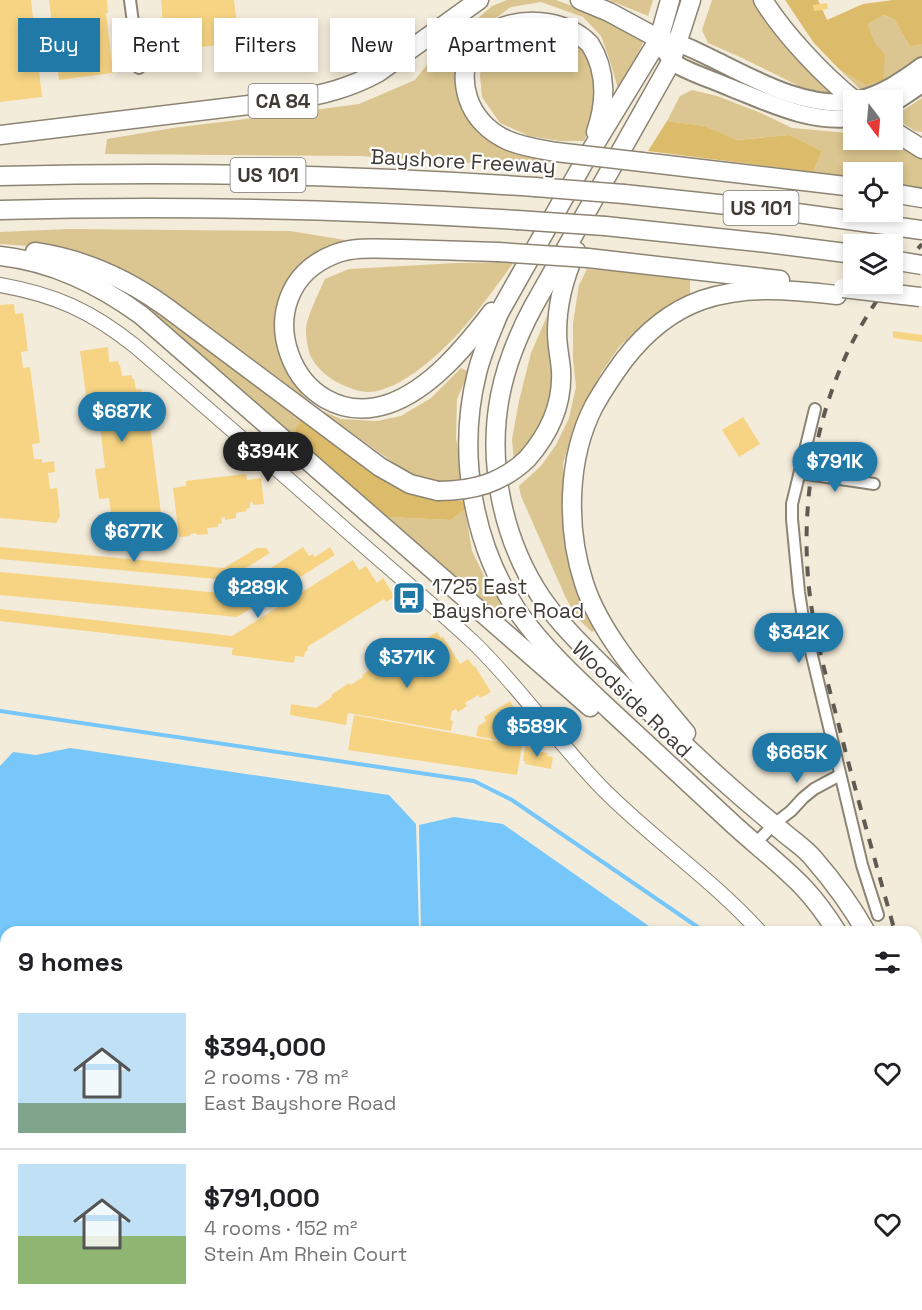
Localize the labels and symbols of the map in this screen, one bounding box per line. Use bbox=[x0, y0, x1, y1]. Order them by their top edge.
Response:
road number: CA 84 bbox=[248, 84, 318, 118]
north arrow bbox=[843, 90, 903, 150]
street label: Bayshore Freeway bbox=[370, 143, 556, 179]
road number: US 101 bbox=[230, 158, 306, 192]
road number: US 101 bbox=[724, 191, 798, 225]
pin: $687K bbox=[80, 392, 164, 443]
pin: $394K bbox=[226, 432, 310, 483]
pin: $791K bbox=[793, 442, 877, 493]
pin: $677K bbox=[92, 512, 176, 563]
pin: $289K bbox=[216, 568, 300, 619]
place label: 1725 East Bayshore Road bbox=[432, 573, 584, 624]
bus stop icon: 1725 East Bayshore Road bbox=[391, 580, 427, 616]
pin: $342K bbox=[757, 613, 841, 664]
street label: Woodside Road bbox=[566, 635, 698, 763]
pin: $371K bbox=[365, 638, 449, 689]
pin: $589K bbox=[495, 707, 579, 758]
pin: $665K bbox=[755, 733, 839, 784]

